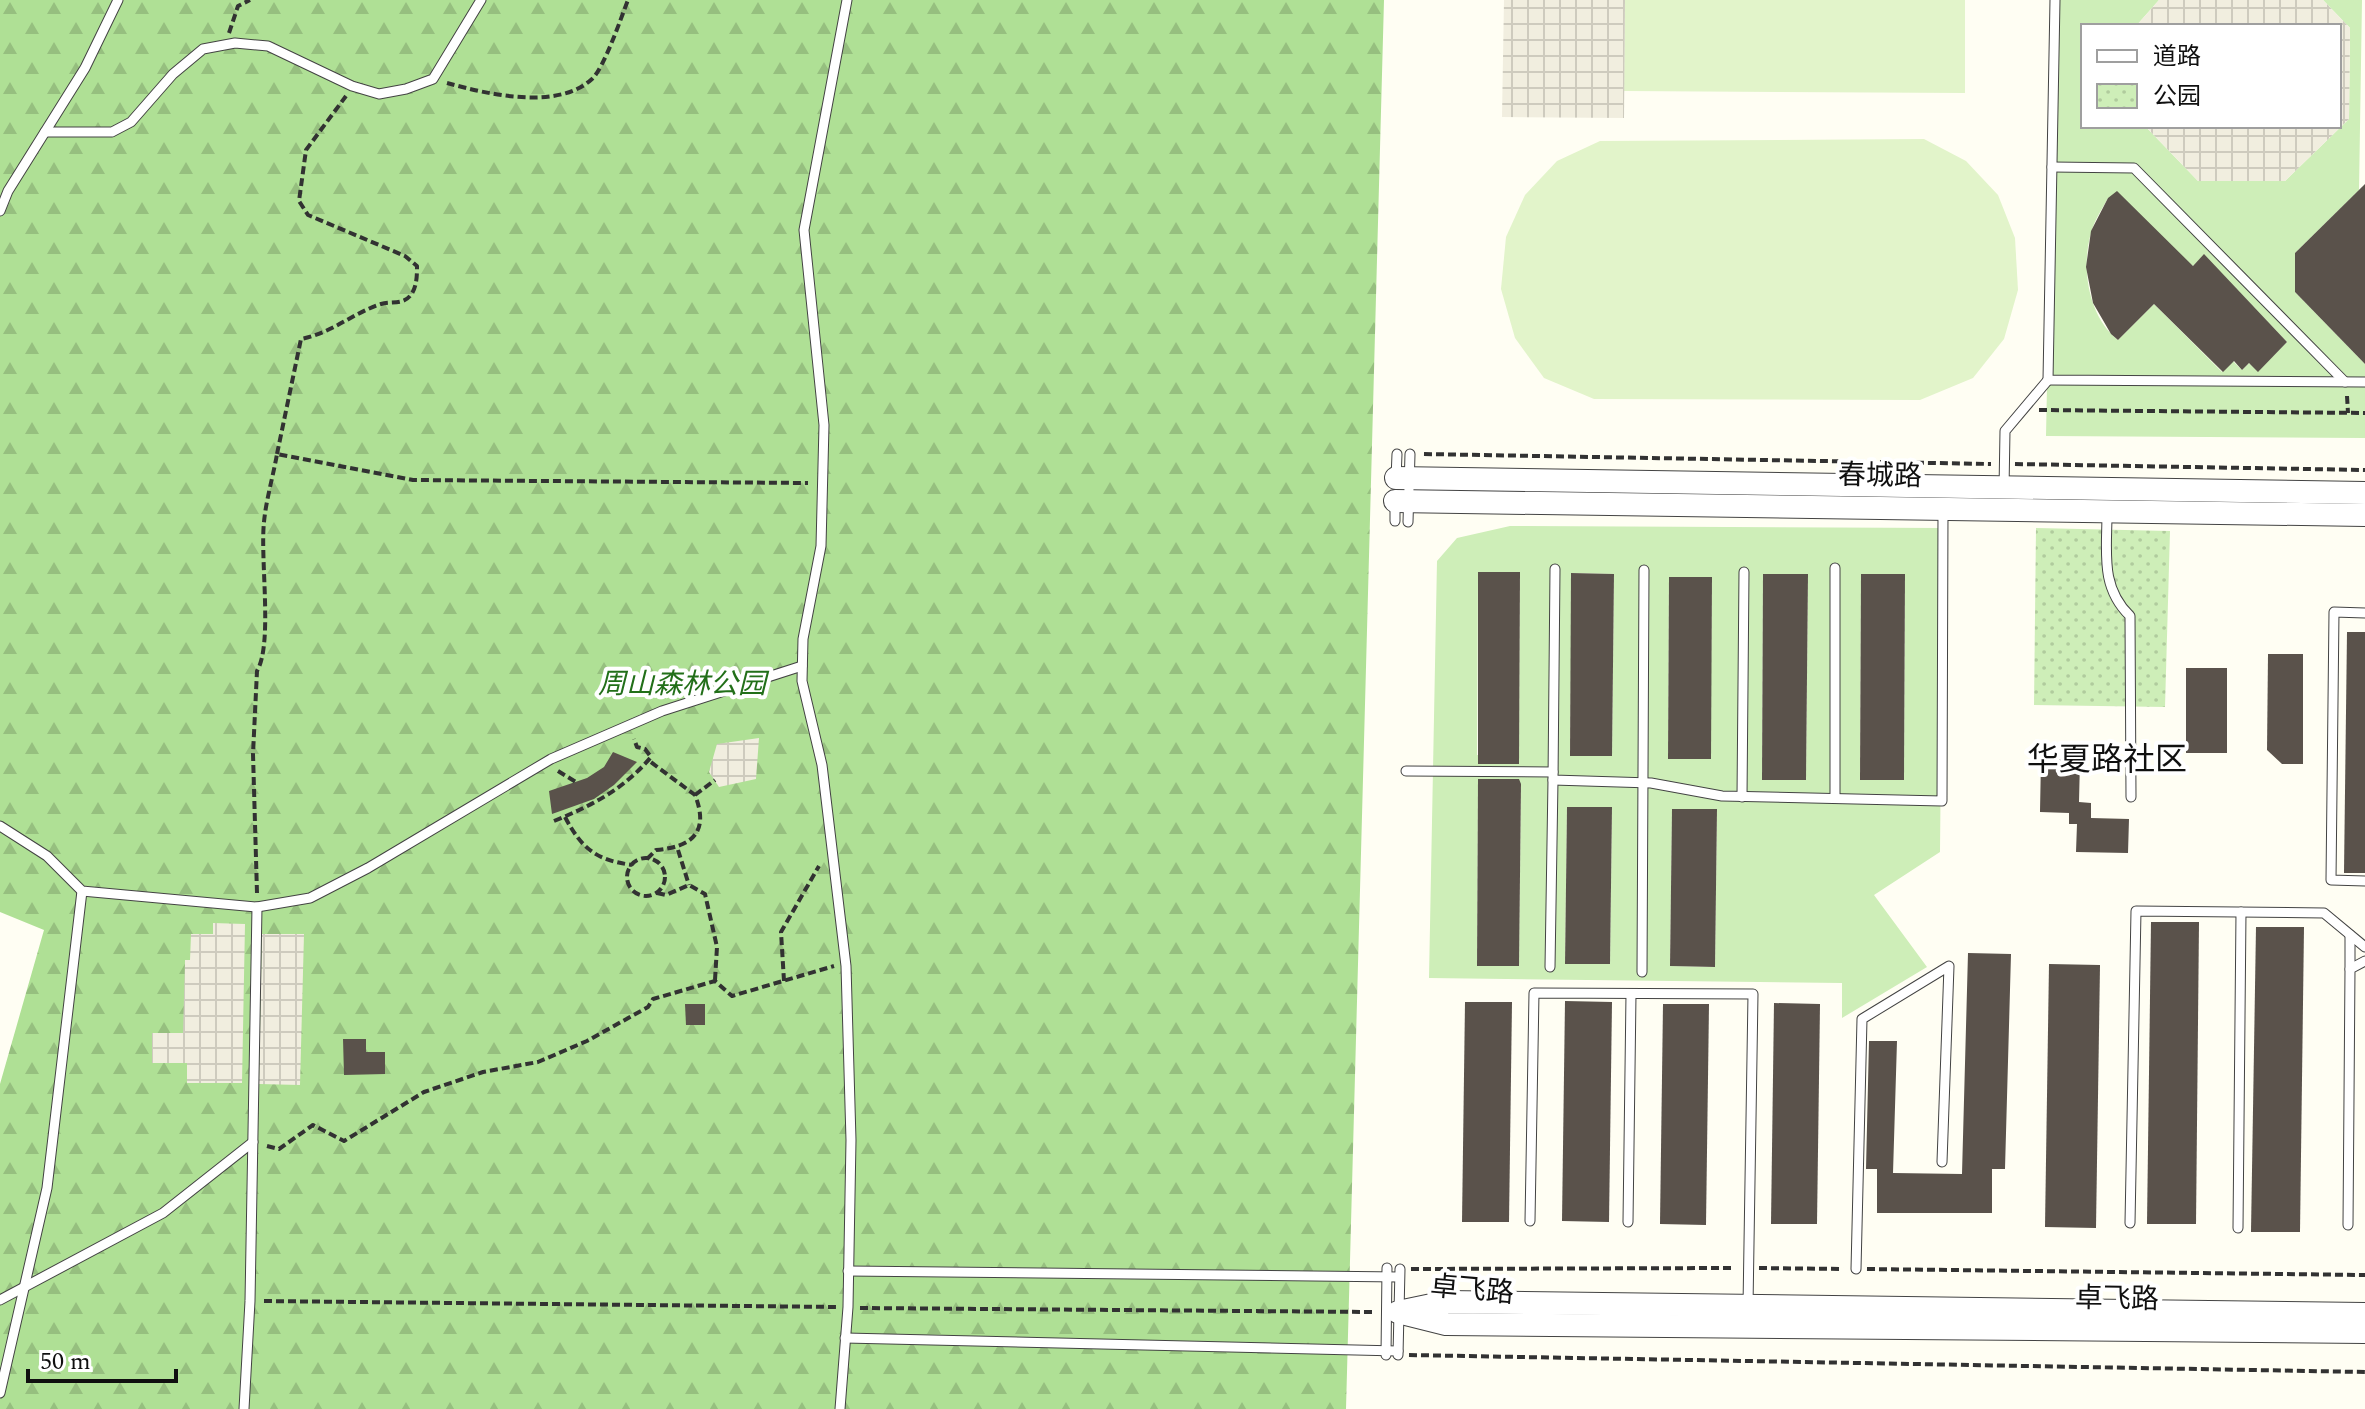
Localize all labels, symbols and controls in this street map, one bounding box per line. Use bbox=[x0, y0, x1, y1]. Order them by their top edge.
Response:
legend bbox=[2081, 24, 2341, 128]
text: 道路 bbox=[2153, 39, 2201, 75]
text: 公园 bbox=[2153, 79, 2201, 115]
street label: 春城路 bbox=[1838, 454, 1922, 498]
park label: 周山森林公园 bbox=[598, 663, 770, 706]
district label: 华夏路社区 bbox=[2027, 736, 2187, 785]
street label: 卓飞路 bbox=[1428, 1265, 1516, 1315]
street label: 卓飞路 bbox=[2075, 1277, 2159, 1321]
scale bar bbox=[28, 1333, 176, 1383]
text: 50 m bbox=[40, 1344, 91, 1380]

